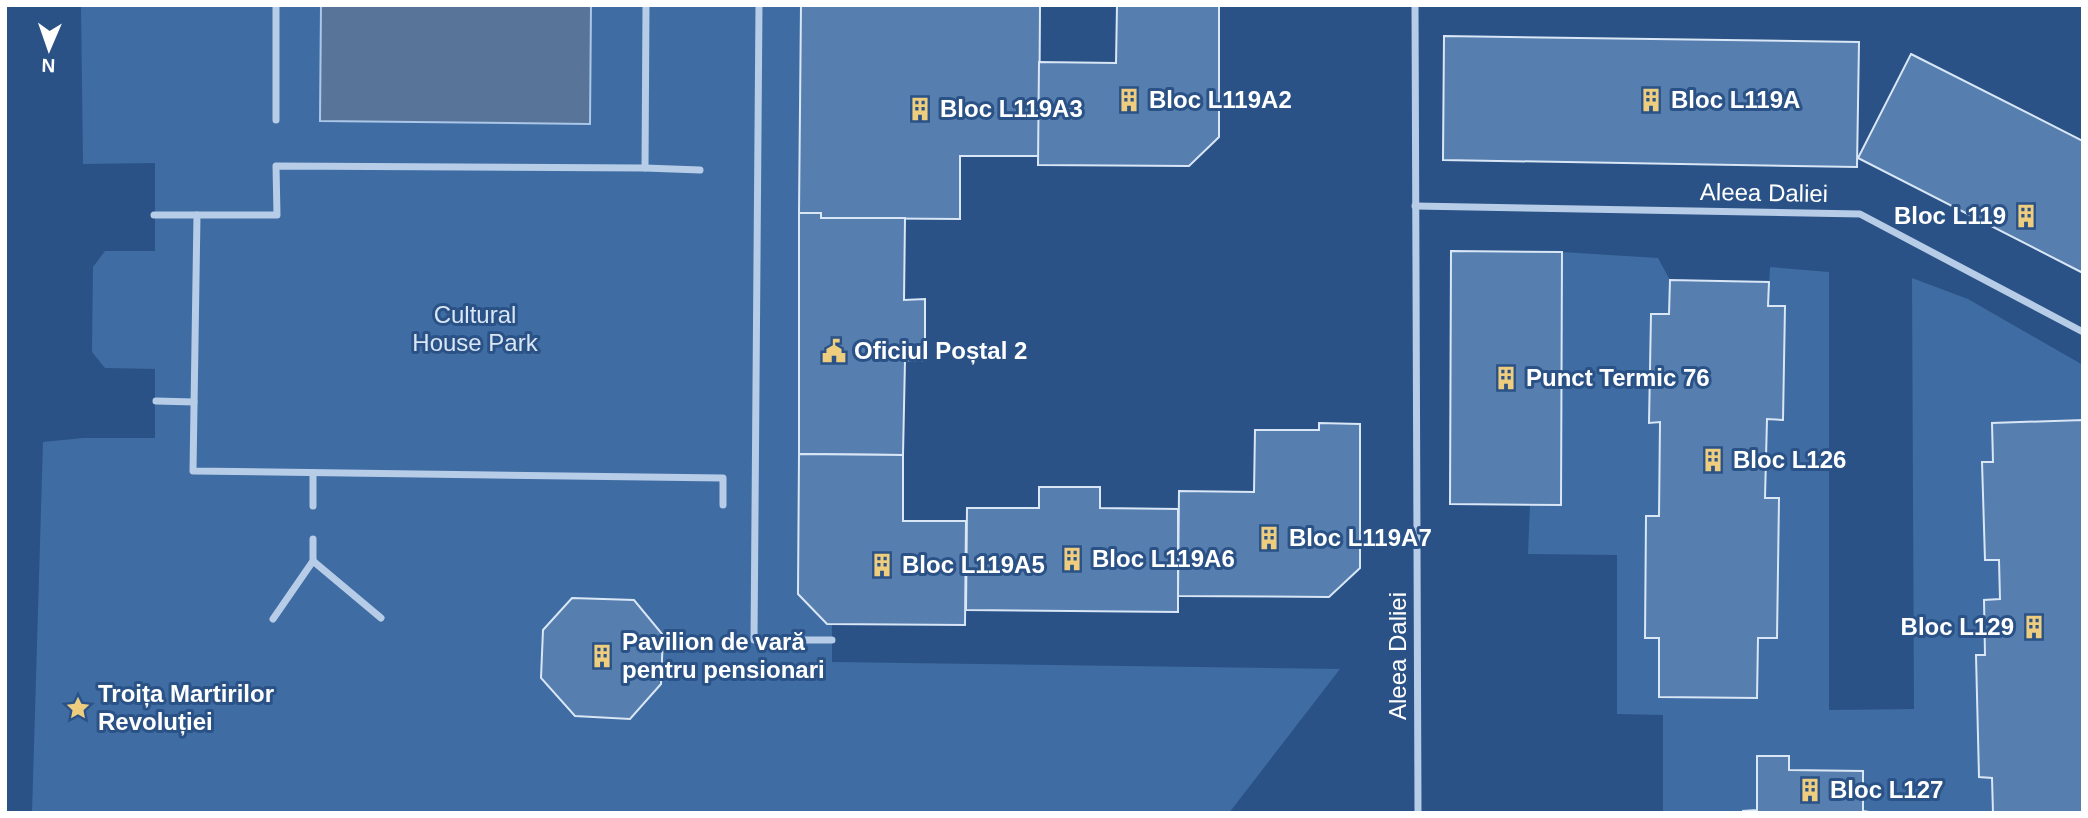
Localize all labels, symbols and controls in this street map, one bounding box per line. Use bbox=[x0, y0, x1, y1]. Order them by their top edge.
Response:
north arrow bbox=[14, 14, 84, 84]
text: N bbox=[41, 55, 56, 76]
building icon: Bloc L119A2 bbox=[1115, 86, 1143, 114]
place label: Bloc L119A2 bbox=[1149, 86, 1292, 113]
building icon: Bloc L119A bbox=[1637, 86, 1665, 114]
place label: Bloc L119A bbox=[1671, 86, 1800, 113]
building icon: Bloc L119A3 bbox=[906, 95, 934, 123]
place label: Bloc L119A3 bbox=[940, 95, 1083, 122]
street label: Aleea Daliei bbox=[1700, 178, 1828, 207]
place label: Bloc L119 bbox=[1894, 202, 2006, 229]
building icon: Bloc L119 bbox=[2012, 202, 2040, 230]
park label: Cultural House Park bbox=[412, 301, 539, 356]
public building icon: Oficiul Poștal 2 bbox=[820, 337, 848, 365]
place label: Oficiul Poștal 2 bbox=[854, 337, 1027, 365]
building icon: Punct Termic 76 bbox=[1492, 364, 1520, 392]
place label: Punct Termic 76 bbox=[1526, 364, 1710, 391]
building icon: Bloc L126 bbox=[1699, 446, 1727, 474]
place label: Bloc L126 bbox=[1733, 446, 1846, 473]
building icon: Bloc L119A7 bbox=[1255, 524, 1283, 552]
place label: Bloc L119A7 bbox=[1289, 524, 1432, 551]
building icon: Bloc L119A6 bbox=[1058, 545, 1086, 573]
place label: Bloc L119A6 bbox=[1092, 545, 1235, 572]
building icon: Bloc L119A5 bbox=[868, 551, 896, 579]
place label: Bloc L119A5 bbox=[902, 551, 1045, 578]
street label: Aleea Daliei bbox=[1384, 592, 1411, 720]
place label: Bloc L129 bbox=[1901, 613, 2014, 640]
building icon: Bloc L129 bbox=[2020, 613, 2048, 641]
place label: Pavilion de vară pentru pensionari bbox=[622, 628, 825, 683]
building icon: Pavilion de vară pentru pensionari bbox=[588, 642, 616, 670]
place label: Troița Martirilor Revoluției bbox=[98, 680, 274, 736]
place icon: Troița Martirilor Revoluției bbox=[64, 694, 92, 722]
building icon: Bloc L127 bbox=[1796, 776, 1824, 804]
place label: Bloc L127 bbox=[1830, 776, 1943, 803]

